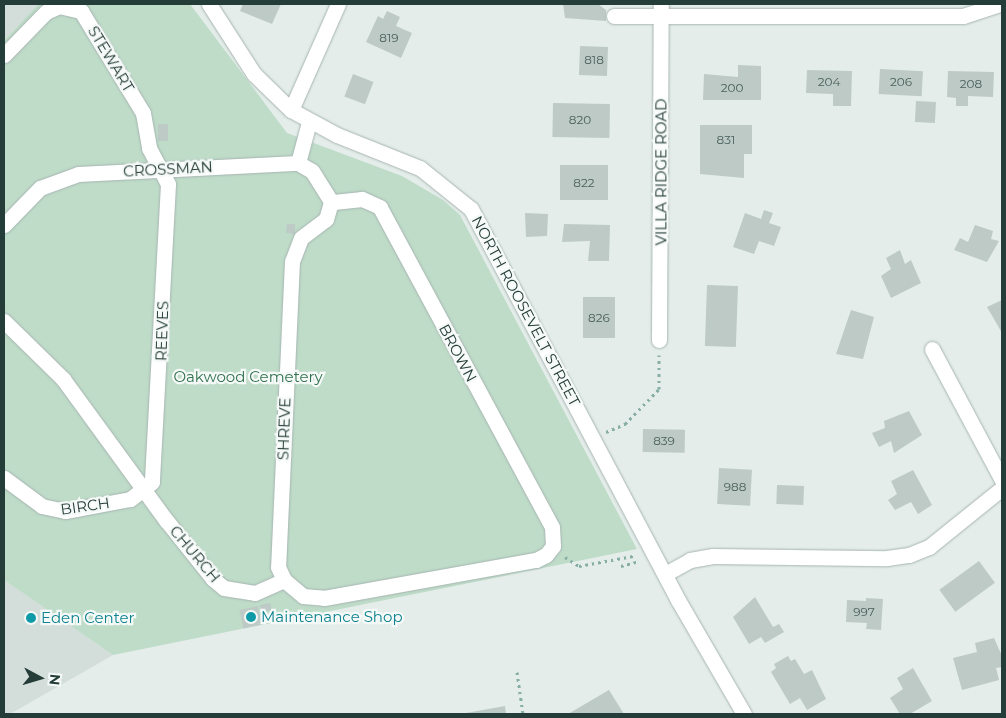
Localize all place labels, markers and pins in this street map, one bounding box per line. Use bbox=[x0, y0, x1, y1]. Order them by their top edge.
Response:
place label: Maintenance Shop bbox=[261, 608, 403, 626]
place label: Eden Center bbox=[41, 609, 135, 627]
marker: Maintenance Shop bbox=[245, 611, 257, 623]
marker: Eden Center bbox=[25, 612, 37, 624]

